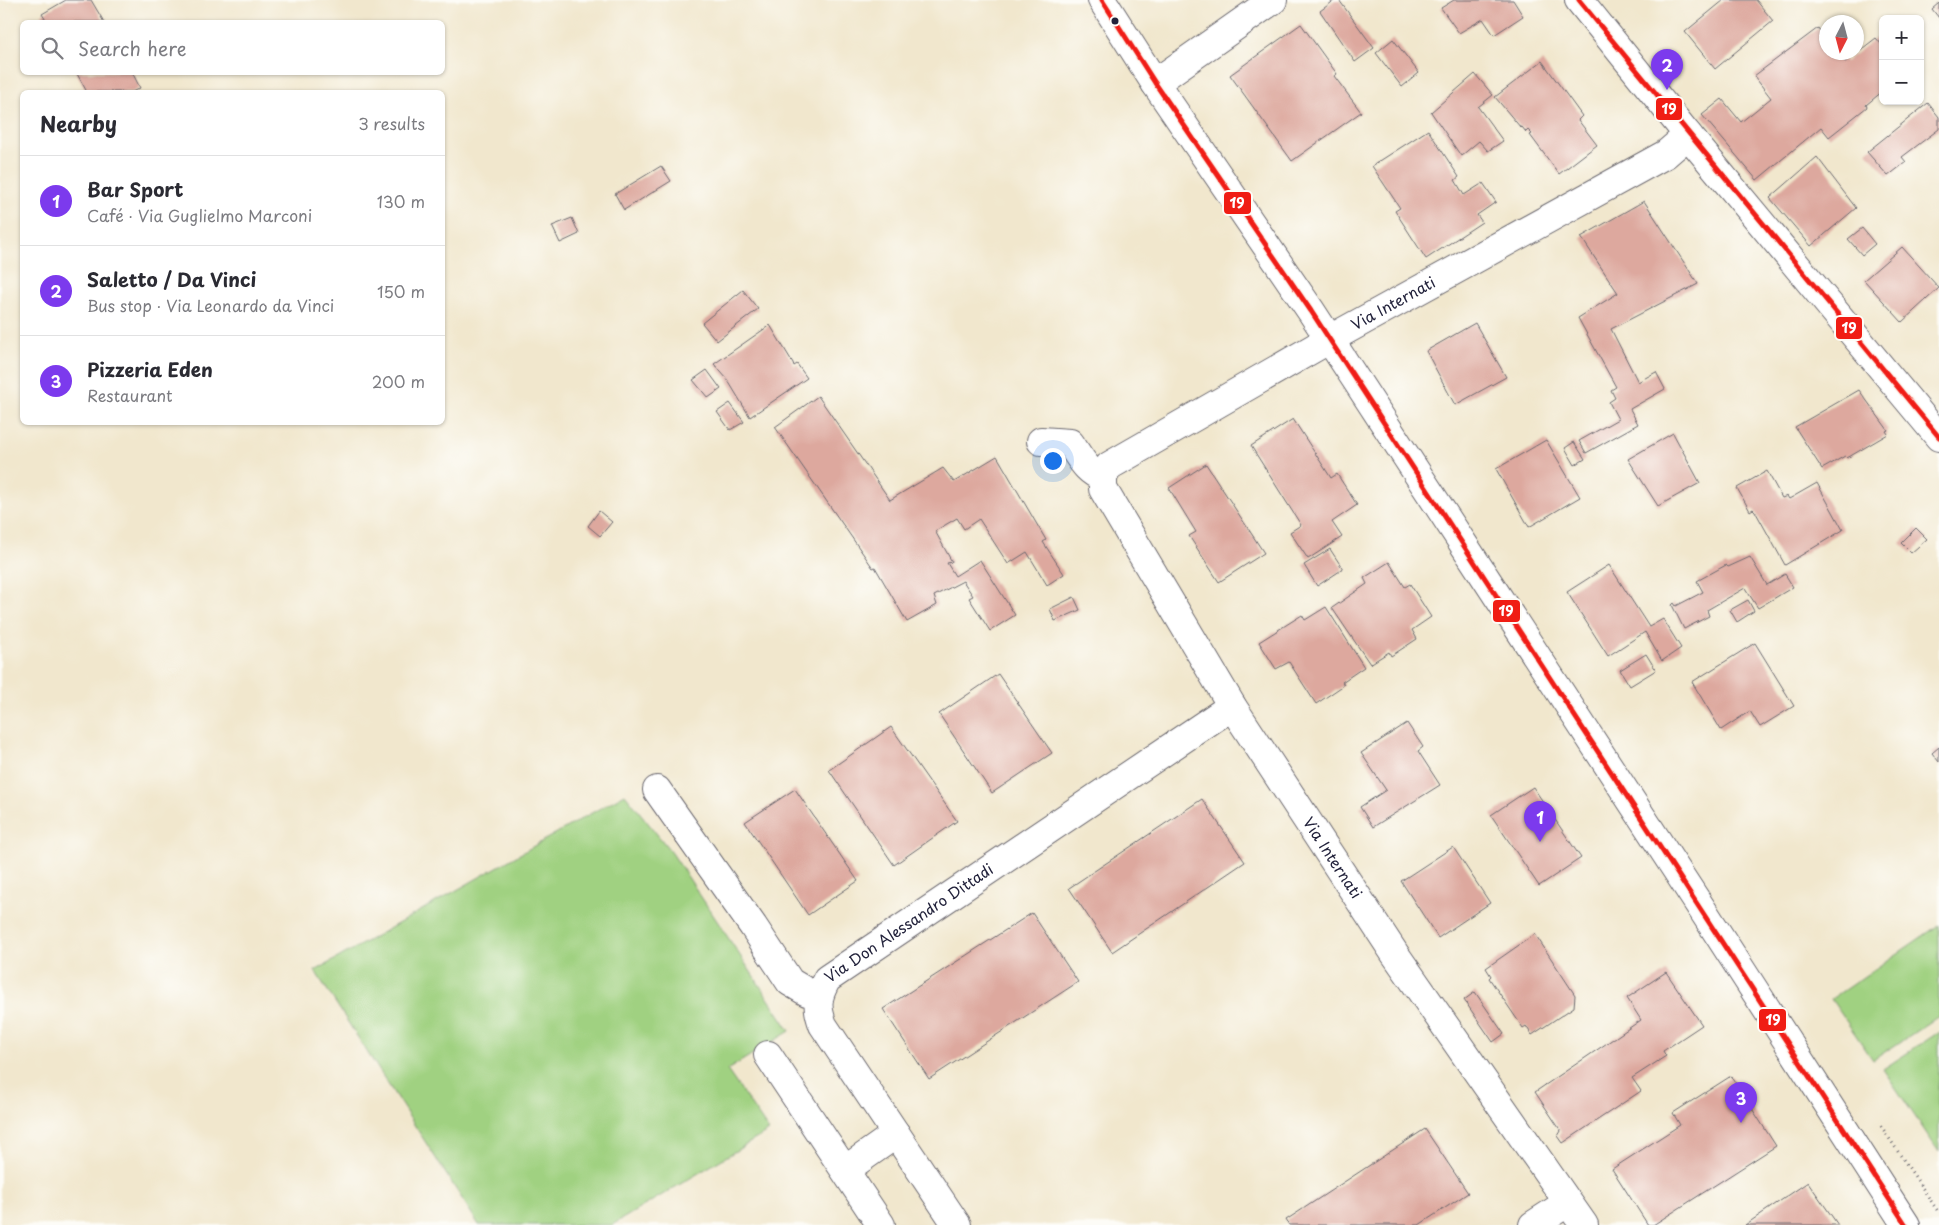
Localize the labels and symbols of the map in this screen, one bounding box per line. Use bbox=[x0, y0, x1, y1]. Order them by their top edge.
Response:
north arrow bbox=[1819, 15, 1864, 60]
unlabelled marker bbox=[1110, 16, 1120, 26]
pin: 2 bbox=[1651, 49, 1683, 90]
line badge: 19 bbox=[1655, 97, 1683, 121]
text: 19 bbox=[1661, 98, 1677, 119]
line badge: 19 bbox=[1223, 191, 1252, 215]
text: 19 bbox=[1229, 192, 1245, 213]
street label: Via Internati bbox=[1346, 270, 1439, 335]
line badge: 19 bbox=[1835, 316, 1863, 340]
text: 19 bbox=[1841, 317, 1857, 338]
your location bbox=[1040, 448, 1066, 474]
line badge: 19 bbox=[1492, 599, 1521, 623]
text: 19 bbox=[1498, 600, 1514, 621]
pin: 1 bbox=[1524, 801, 1556, 842]
street label: Via Internati bbox=[1298, 812, 1368, 903]
street label: Via Don Alessandro Dittadi bbox=[819, 857, 997, 988]
line badge: 19 bbox=[1758, 1008, 1787, 1032]
text: 19 bbox=[1765, 1009, 1781, 1030]
pin: 3 bbox=[1725, 1082, 1757, 1123]

